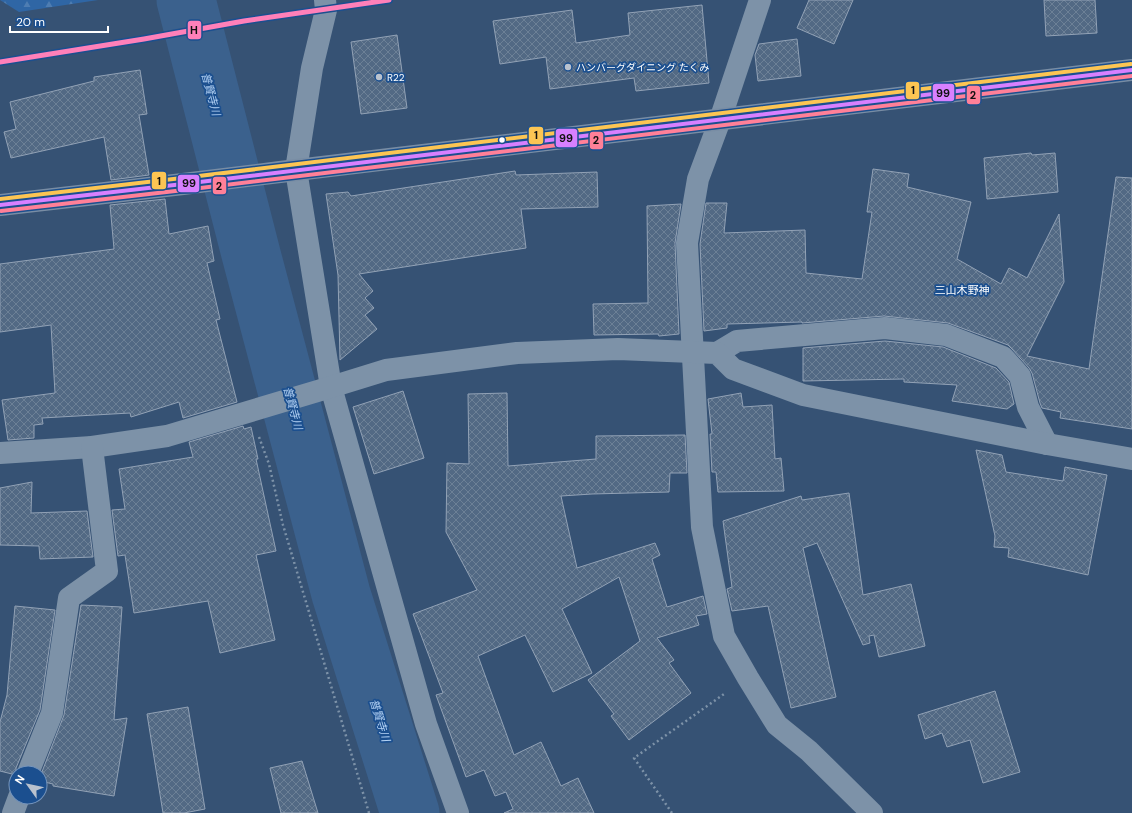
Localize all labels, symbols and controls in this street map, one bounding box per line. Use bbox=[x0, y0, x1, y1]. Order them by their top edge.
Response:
scale bar bbox=[10, 8, 108, 34]
text: 20 m bbox=[16, 14, 45, 30]
line badge: H bbox=[187, 20, 202, 40]
text: H bbox=[190, 23, 198, 37]
place label: ハンバーグダイニング たくみ bbox=[576, 61, 709, 74]
marker: ハンバーグダイニング たくみ bbox=[563, 62, 573, 72]
water label: 普賢寺川 bbox=[199, 71, 224, 118]
place label: R22 bbox=[387, 71, 405, 84]
marker: R22 bbox=[374, 72, 384, 82]
line badge: 1 bbox=[905, 81, 920, 100]
text: 1 bbox=[911, 83, 915, 97]
line badge: 99 bbox=[932, 83, 955, 102]
line badge: 2 bbox=[966, 85, 981, 105]
text: 99 bbox=[936, 86, 950, 100]
text: 2 bbox=[970, 88, 976, 102]
line badge: 1 bbox=[528, 126, 544, 145]
text: 1 bbox=[534, 128, 538, 142]
line badge: 99 bbox=[555, 128, 578, 148]
text: 99 bbox=[559, 131, 573, 145]
line badge: 2 bbox=[589, 131, 604, 150]
text: 2 bbox=[593, 133, 599, 147]
unlabelled marker bbox=[497, 135, 507, 145]
line badge: 1 bbox=[151, 171, 167, 190]
text: 1 bbox=[157, 174, 161, 188]
line badge: 99 bbox=[177, 174, 200, 193]
text: 99 bbox=[182, 176, 196, 190]
line badge: 2 bbox=[212, 176, 227, 195]
text: 2 bbox=[216, 179, 222, 193]
district label: 三山木野神 bbox=[935, 283, 990, 297]
water label: 普賢寺川 bbox=[281, 385, 306, 432]
water label: 普賢寺川 bbox=[367, 697, 393, 744]
north arrow bbox=[8, 765, 48, 805]
text: N bbox=[12, 772, 28, 787]

